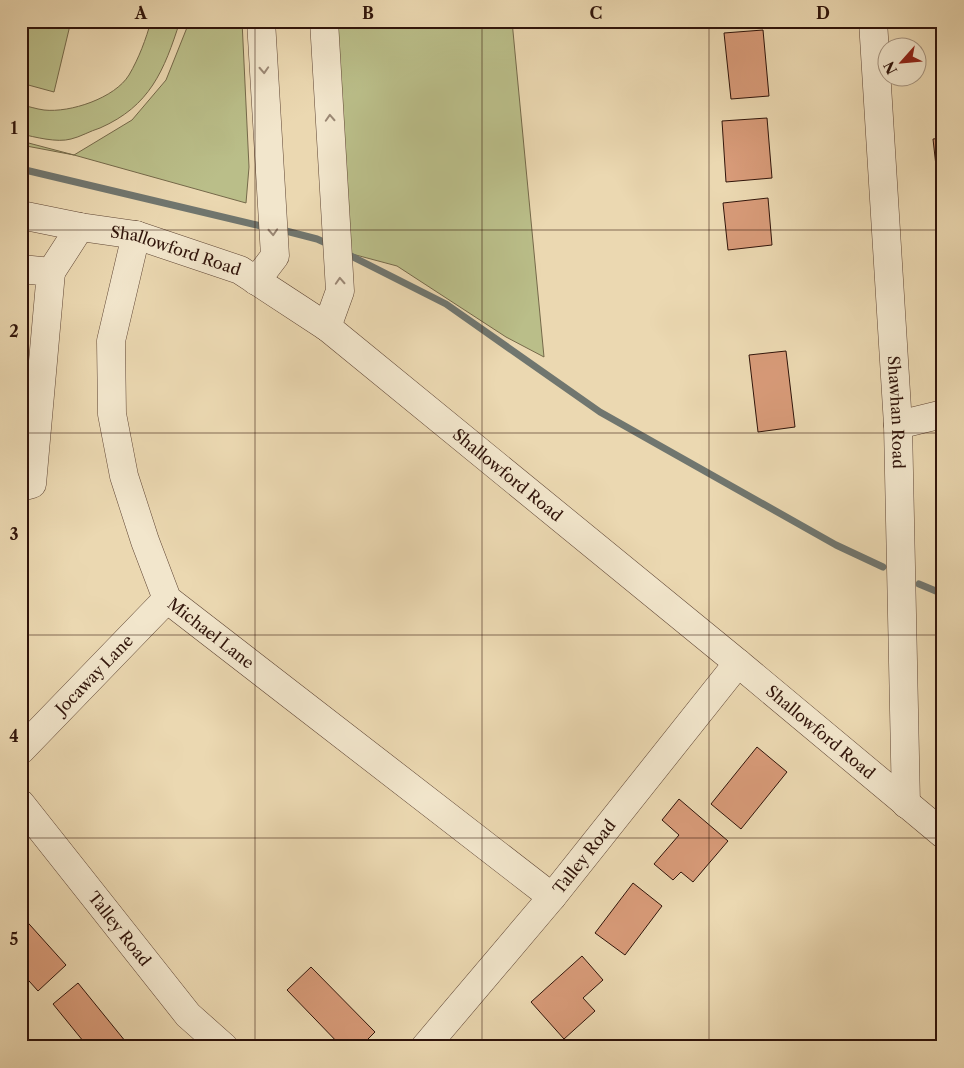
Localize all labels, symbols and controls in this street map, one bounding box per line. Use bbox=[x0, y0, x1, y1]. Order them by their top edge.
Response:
text: A bbox=[134, 3, 148, 23]
text: B bbox=[362, 3, 374, 23]
text: C bbox=[590, 3, 602, 23]
text: D bbox=[816, 3, 830, 23]
north arrow bbox=[876, 38, 926, 88]
text: N bbox=[880, 58, 901, 77]
one-way arrow bbox=[258, 66, 269, 74]
one-way arrow bbox=[324, 114, 335, 122]
text: 1 bbox=[10, 118, 18, 138]
street label: Shallowford Road bbox=[109, 221, 244, 280]
one-way arrow bbox=[268, 228, 279, 236]
one-way arrow bbox=[334, 276, 345, 284]
text: 2 bbox=[9, 321, 19, 341]
street label: Shawhan Road bbox=[884, 355, 909, 469]
street label: Shallowford Road bbox=[449, 424, 567, 526]
text: 3 bbox=[9, 524, 19, 544]
street label: Michael Lane bbox=[164, 593, 258, 673]
street label: Jocaway Lane bbox=[49, 630, 137, 721]
street label: Shallowford Road bbox=[762, 681, 879, 783]
text: 4 bbox=[9, 726, 19, 746]
street label: Talley Road bbox=[548, 815, 620, 898]
street label: Talley Road bbox=[84, 887, 155, 970]
text: 5 bbox=[10, 929, 19, 949]

